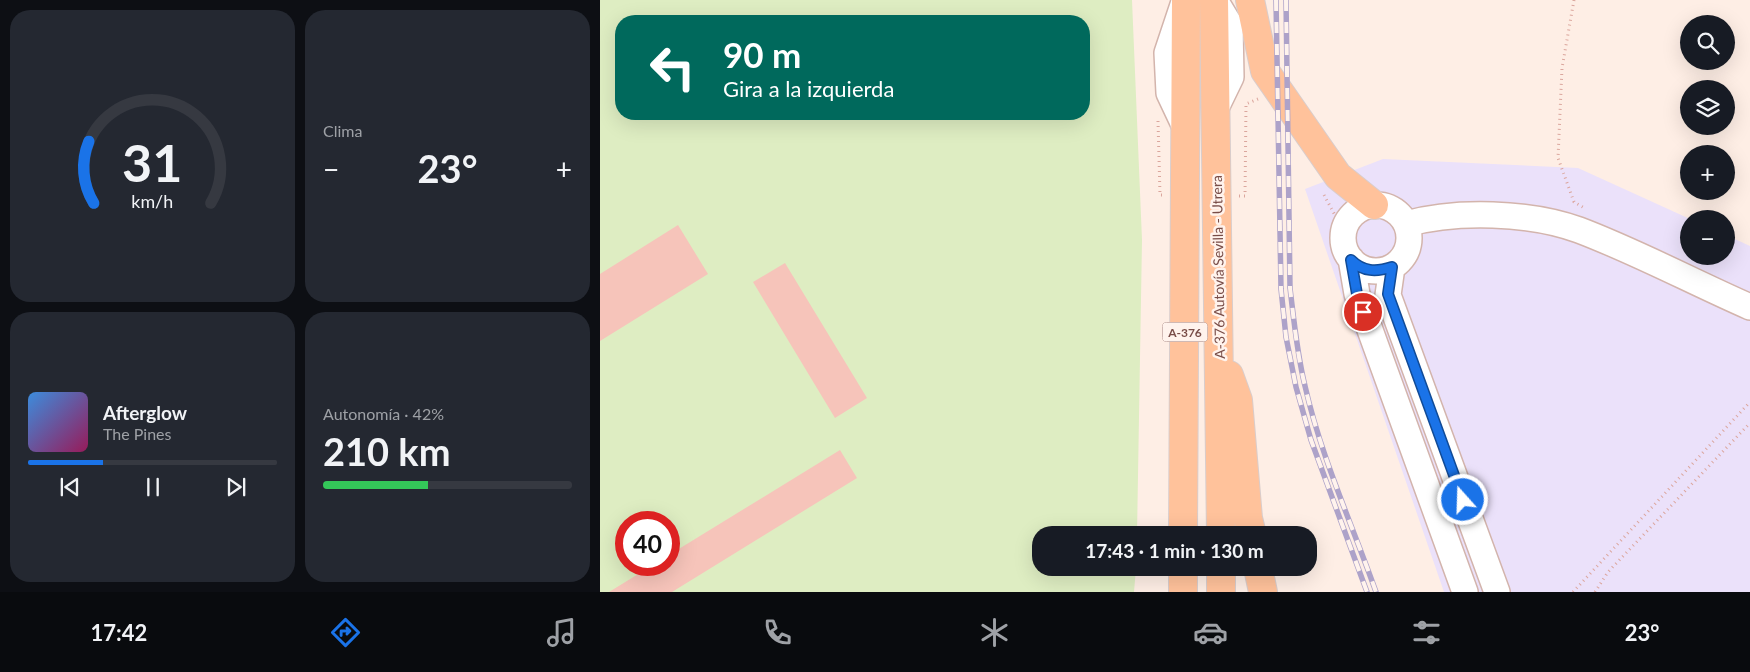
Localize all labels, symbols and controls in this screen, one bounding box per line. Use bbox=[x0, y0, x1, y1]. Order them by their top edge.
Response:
map controls bbox=[1680, 15, 1735, 265]
button: search bbox=[1680, 15, 1735, 70]
text: 90 m bbox=[723, 33, 801, 75]
icon: left bbox=[640, 35, 705, 100]
text: Gira a la izquierda bbox=[723, 75, 894, 102]
button: layers bbox=[1680, 80, 1735, 135]
text: Clima bbox=[323, 121, 362, 140]
text: 31 bbox=[122, 131, 183, 193]
text: 23° bbox=[418, 145, 477, 191]
button: + bbox=[1680, 145, 1735, 200]
text: − bbox=[323, 152, 339, 186]
text: + bbox=[556, 152, 572, 186]
street label: A-376 Autovía Sevilla - Utrera bbox=[1208, 175, 1228, 359]
text: km/h bbox=[132, 190, 173, 212]
button: − bbox=[1680, 210, 1735, 265]
pin bbox=[1342, 291, 1384, 333]
icon: arrive bbox=[1349, 298, 1377, 326]
road number: A-376 bbox=[1162, 322, 1208, 342]
text: Afterglow bbox=[103, 401, 187, 424]
text: Autonomía · 42% bbox=[323, 404, 444, 423]
text: The Pines bbox=[103, 424, 172, 443]
text: 210 km bbox=[323, 428, 451, 474]
icon: previous bbox=[56, 473, 84, 501]
icon: pause bbox=[139, 473, 167, 501]
icon: next bbox=[222, 473, 250, 501]
position arrow bbox=[1436, 473, 1488, 525]
speed limit sign: 40 bbox=[615, 511, 680, 576]
text: 17:43 · 1 min · 130 m bbox=[1085, 539, 1264, 562]
icon: directions bbox=[328, 615, 363, 650]
icon: music bbox=[544, 615, 579, 650]
icon: phone bbox=[760, 615, 795, 650]
icon: climate bbox=[977, 615, 1012, 650]
icon: car bbox=[1193, 615, 1228, 650]
icon: filters bbox=[1409, 615, 1444, 650]
text: 17:42 bbox=[91, 619, 147, 646]
text: 23° bbox=[1625, 619, 1659, 646]

